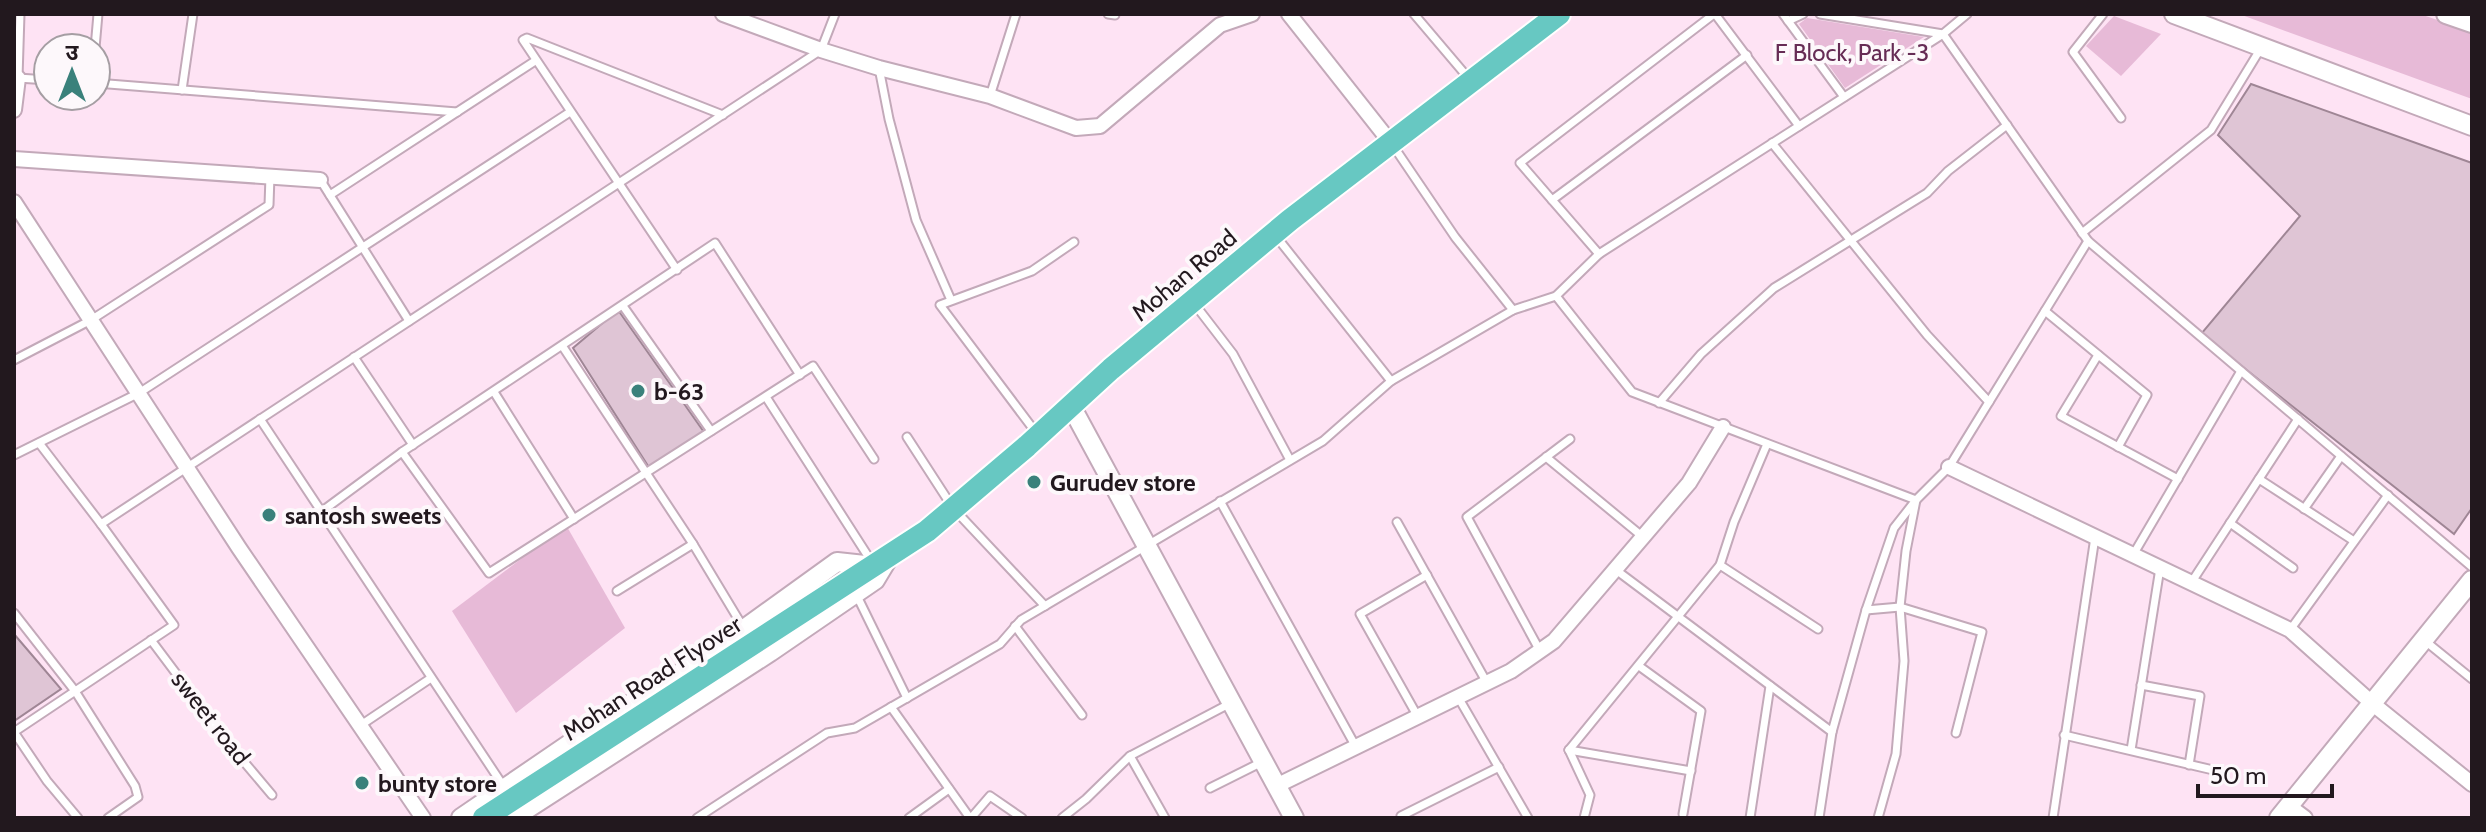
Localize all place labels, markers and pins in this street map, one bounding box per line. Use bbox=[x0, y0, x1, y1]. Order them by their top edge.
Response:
place label: b-63 bbox=[654, 377, 704, 406]
marker: b-63 bbox=[629, 382, 647, 400]
place label: Gurudev store bbox=[1050, 468, 1196, 497]
marker: Gurudev store bbox=[1025, 473, 1043, 491]
place label: santosh sweets bbox=[285, 501, 441, 530]
marker: santosh sweets bbox=[260, 506, 278, 524]
place label: bunty store bbox=[378, 769, 497, 798]
marker: bunty store bbox=[353, 774, 371, 792]

